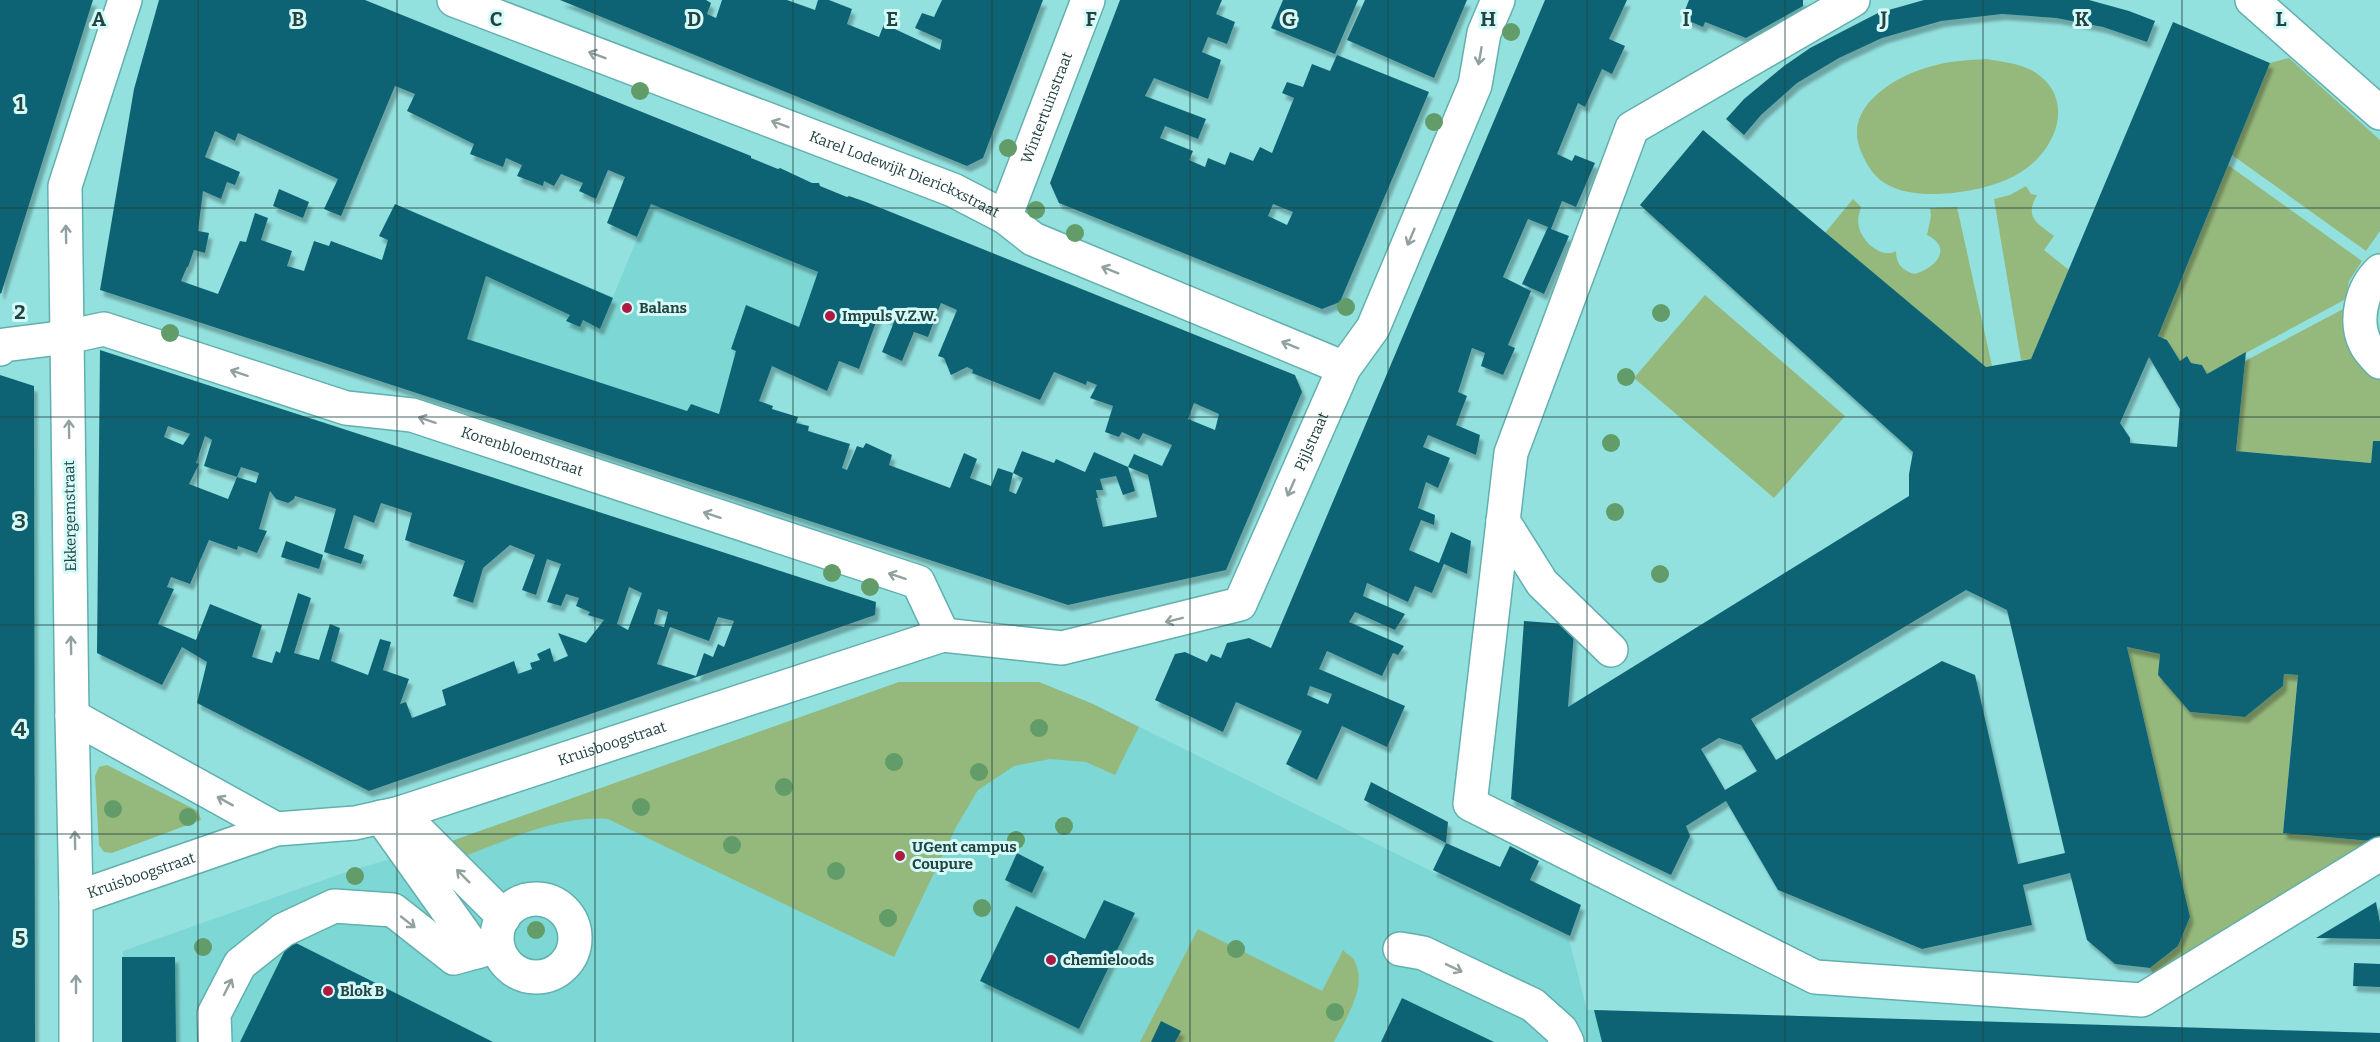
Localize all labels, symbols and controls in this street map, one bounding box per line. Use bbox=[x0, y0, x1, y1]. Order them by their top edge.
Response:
text: A bbox=[92, 7, 107, 31]
text: B bbox=[292, 7, 305, 31]
text: C bbox=[490, 7, 502, 31]
text: D bbox=[687, 7, 701, 31]
text: E bbox=[886, 7, 898, 31]
text: F bbox=[1085, 7, 1097, 31]
text: G bbox=[1282, 7, 1296, 31]
text: H bbox=[1480, 7, 1496, 31]
text: I bbox=[1682, 7, 1690, 31]
text: J bbox=[1880, 7, 1888, 31]
text: K bbox=[2075, 7, 2090, 31]
text: L bbox=[2275, 7, 2287, 31]
one-way arrow bbox=[1475, 45, 1486, 65]
one-way arrow bbox=[589, 48, 607, 59]
street label: Wintertuinstraat bbox=[1017, 49, 1077, 166]
text: 1 bbox=[16, 92, 25, 116]
one-way arrow bbox=[771, 118, 790, 129]
street label: Karel Lodewijk Dierickxstraat bbox=[807, 127, 1003, 222]
one-way arrow bbox=[60, 224, 72, 244]
one-way arrow bbox=[1405, 228, 1416, 246]
one-way arrow bbox=[1102, 264, 1120, 275]
place label: Balans bbox=[639, 299, 687, 317]
text: 2 bbox=[14, 300, 26, 324]
marker: Balans bbox=[620, 301, 634, 315]
place label: Impuls V.Z.W. bbox=[842, 307, 937, 325]
marker: Impuls V.Z.W. bbox=[823, 309, 837, 323]
one-way arrow bbox=[1282, 339, 1300, 350]
one-way arrow bbox=[230, 367, 249, 378]
street label: Pijlstraat bbox=[1291, 409, 1333, 474]
one-way arrow bbox=[418, 414, 437, 425]
one-way arrow bbox=[63, 419, 75, 439]
street label: Korenbloemstraat bbox=[459, 423, 586, 480]
street label: Ekkergemstraat bbox=[60, 460, 80, 572]
one-way arrow bbox=[1285, 479, 1296, 497]
one-way arrow bbox=[703, 508, 722, 519]
text: 3 bbox=[14, 509, 26, 533]
one-way arrow bbox=[888, 569, 907, 580]
one-way arrow bbox=[1165, 615, 1184, 627]
one-way arrow bbox=[65, 635, 77, 655]
text: 4 bbox=[14, 717, 26, 741]
street label: Kruisboogstraat bbox=[556, 717, 669, 770]
one-way arrow bbox=[216, 795, 234, 806]
one-way arrow bbox=[69, 830, 80, 850]
place label: UGent campus Coupure bbox=[912, 838, 1017, 873]
street label: Kruisboogstraat bbox=[85, 848, 198, 902]
marker: UGent campus Coupure bbox=[893, 849, 907, 863]
one-way arrow bbox=[455, 868, 470, 883]
one-way arrow bbox=[400, 916, 416, 929]
text: 5 bbox=[15, 926, 26, 950]
place label: chemieloods bbox=[1063, 951, 1154, 969]
marker: chemieloods bbox=[1044, 953, 1058, 967]
one-way arrow bbox=[1445, 962, 1463, 974]
one-way arrow bbox=[70, 974, 82, 994]
one-way arrow bbox=[222, 979, 234, 996]
place label: Blok B bbox=[340, 982, 385, 1000]
marker: Blok B bbox=[321, 984, 335, 998]

